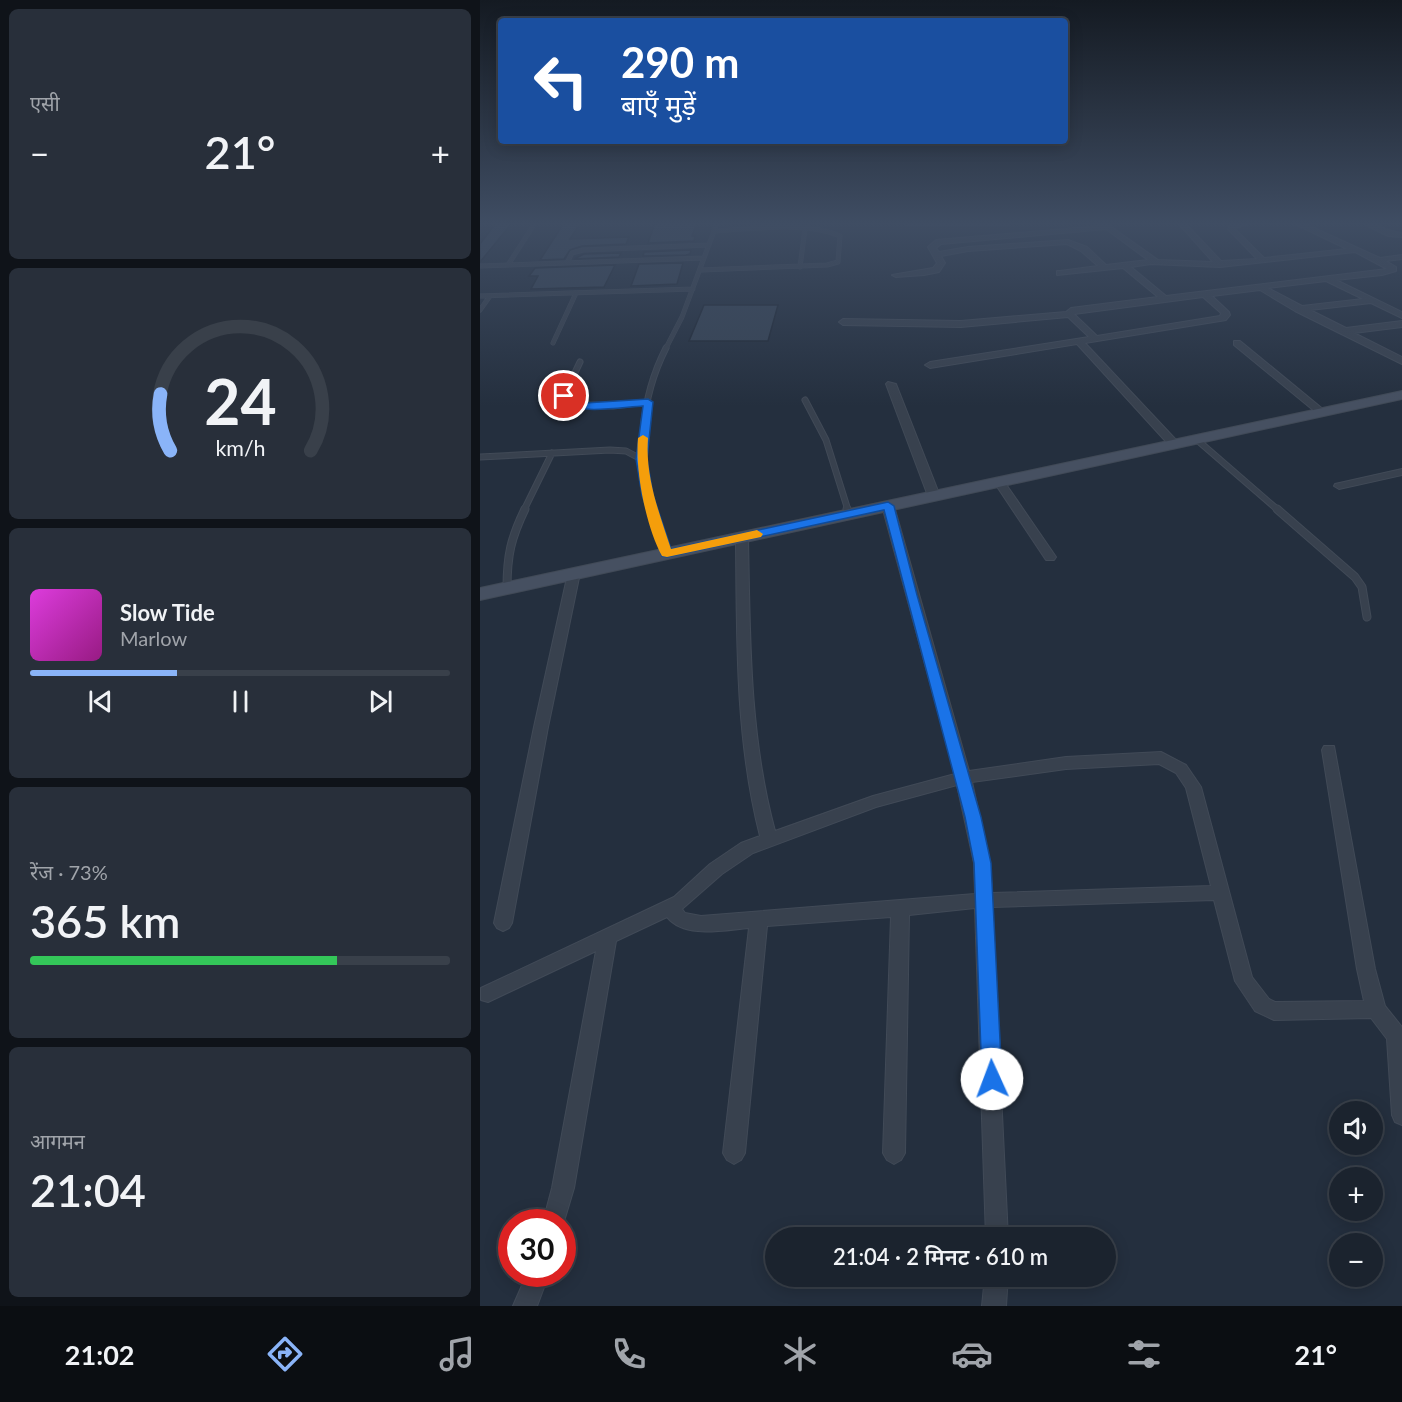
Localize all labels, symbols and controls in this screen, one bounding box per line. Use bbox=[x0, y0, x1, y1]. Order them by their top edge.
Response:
text: 290 m bbox=[621, 37, 739, 87]
icon: left bbox=[522, 42, 600, 120]
text: बाएँ मुड़ें bbox=[621, 88, 696, 121]
text: एसी bbox=[30, 91, 60, 115]
text: 21° bbox=[205, 125, 275, 179]
text: − bbox=[30, 133, 49, 173]
text: + bbox=[431, 133, 450, 173]
text: 24 bbox=[204, 363, 276, 438]
pin bbox=[538, 370, 589, 421]
icon: arrive bbox=[547, 379, 580, 412]
text: km/h bbox=[215, 435, 265, 461]
text: Slow Tide bbox=[120, 599, 215, 626]
text: Marlow bbox=[120, 626, 187, 650]
icon: previous bbox=[84, 685, 117, 718]
icon: pause bbox=[224, 685, 257, 718]
icon: next bbox=[364, 685, 397, 718]
text: रेंज · 73% bbox=[30, 860, 108, 884]
text: 365 km bbox=[30, 894, 180, 948]
position arrow bbox=[960, 1047, 1024, 1111]
map controls bbox=[1329, 1101, 1383, 1287]
button: sound bbox=[1329, 1101, 1383, 1155]
text: आगमन bbox=[30, 1129, 85, 1153]
text: 21:04 bbox=[30, 1163, 146, 1217]
button: + bbox=[1329, 1167, 1383, 1221]
speed limit sign: 30 bbox=[498, 1209, 576, 1287]
button: − bbox=[1329, 1233, 1383, 1287]
text: 21:04 · 2 मिनट · 610 m bbox=[833, 1243, 1048, 1270]
icon: directions bbox=[264, 1333, 306, 1375]
icon: music bbox=[436, 1333, 478, 1375]
icon: phone bbox=[608, 1333, 650, 1375]
icon: climate bbox=[779, 1333, 821, 1375]
icon: car bbox=[951, 1333, 993, 1375]
icon: filters bbox=[1123, 1333, 1165, 1375]
text: 21:02 bbox=[65, 1338, 134, 1371]
text: 21° bbox=[1294, 1338, 1337, 1371]

